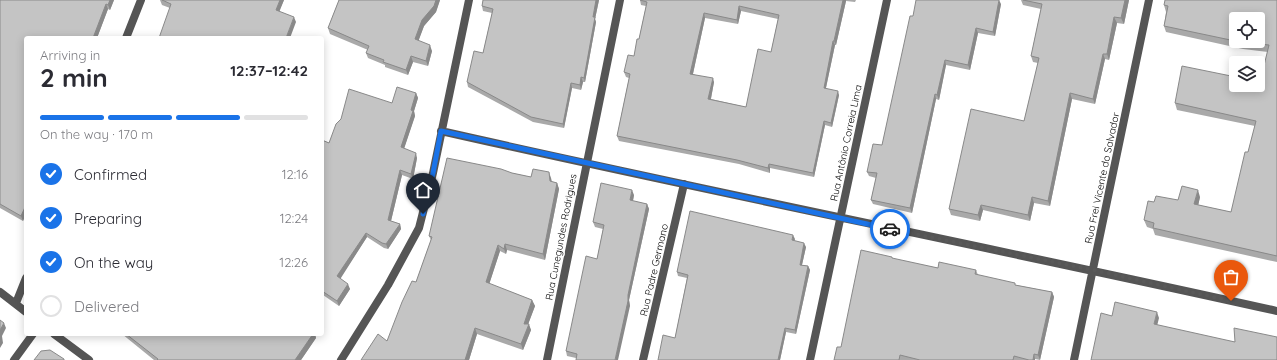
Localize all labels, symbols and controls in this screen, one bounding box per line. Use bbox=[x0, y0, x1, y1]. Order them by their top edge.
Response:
map controls bbox=[1229, 12, 1265, 92]
button: locate bbox=[1229, 12, 1265, 48]
text: Arriving in bbox=[40, 47, 100, 63]
button: layers bbox=[1229, 56, 1265, 92]
text: 2 min bbox=[40, 61, 108, 94]
text: 12:37–12:42 bbox=[230, 61, 308, 80]
street label: Rua Antônio Correia Lima bbox=[827, 84, 865, 202]
street label: Rua Frei Vicente do Salvador bbox=[1082, 111, 1122, 245]
text: On the way · 170 m bbox=[40, 126, 153, 142]
icon: check bbox=[40, 163, 62, 185]
text: Confirmed bbox=[74, 165, 147, 184]
text: 12:16 bbox=[282, 166, 308, 182]
street label: Rua Cunegundes Rodrigues bbox=[542, 172, 580, 301]
pin bbox=[406, 173, 440, 214]
icon: home bbox=[412, 179, 434, 201]
icon: check bbox=[40, 207, 62, 229]
text: Preparing bbox=[74, 209, 142, 228]
courier bbox=[870, 209, 910, 249]
text: 12:24 bbox=[280, 210, 308, 226]
icon: car bbox=[879, 218, 901, 240]
street label: Rua Padre Germano bbox=[637, 222, 671, 318]
icon: check bbox=[40, 251, 62, 273]
text: On the way bbox=[74, 253, 153, 272]
text: 12:26 bbox=[279, 254, 308, 270]
pin bbox=[1214, 260, 1248, 301]
icon: bag bbox=[1220, 266, 1242, 288]
text: Delivered bbox=[74, 297, 139, 316]

